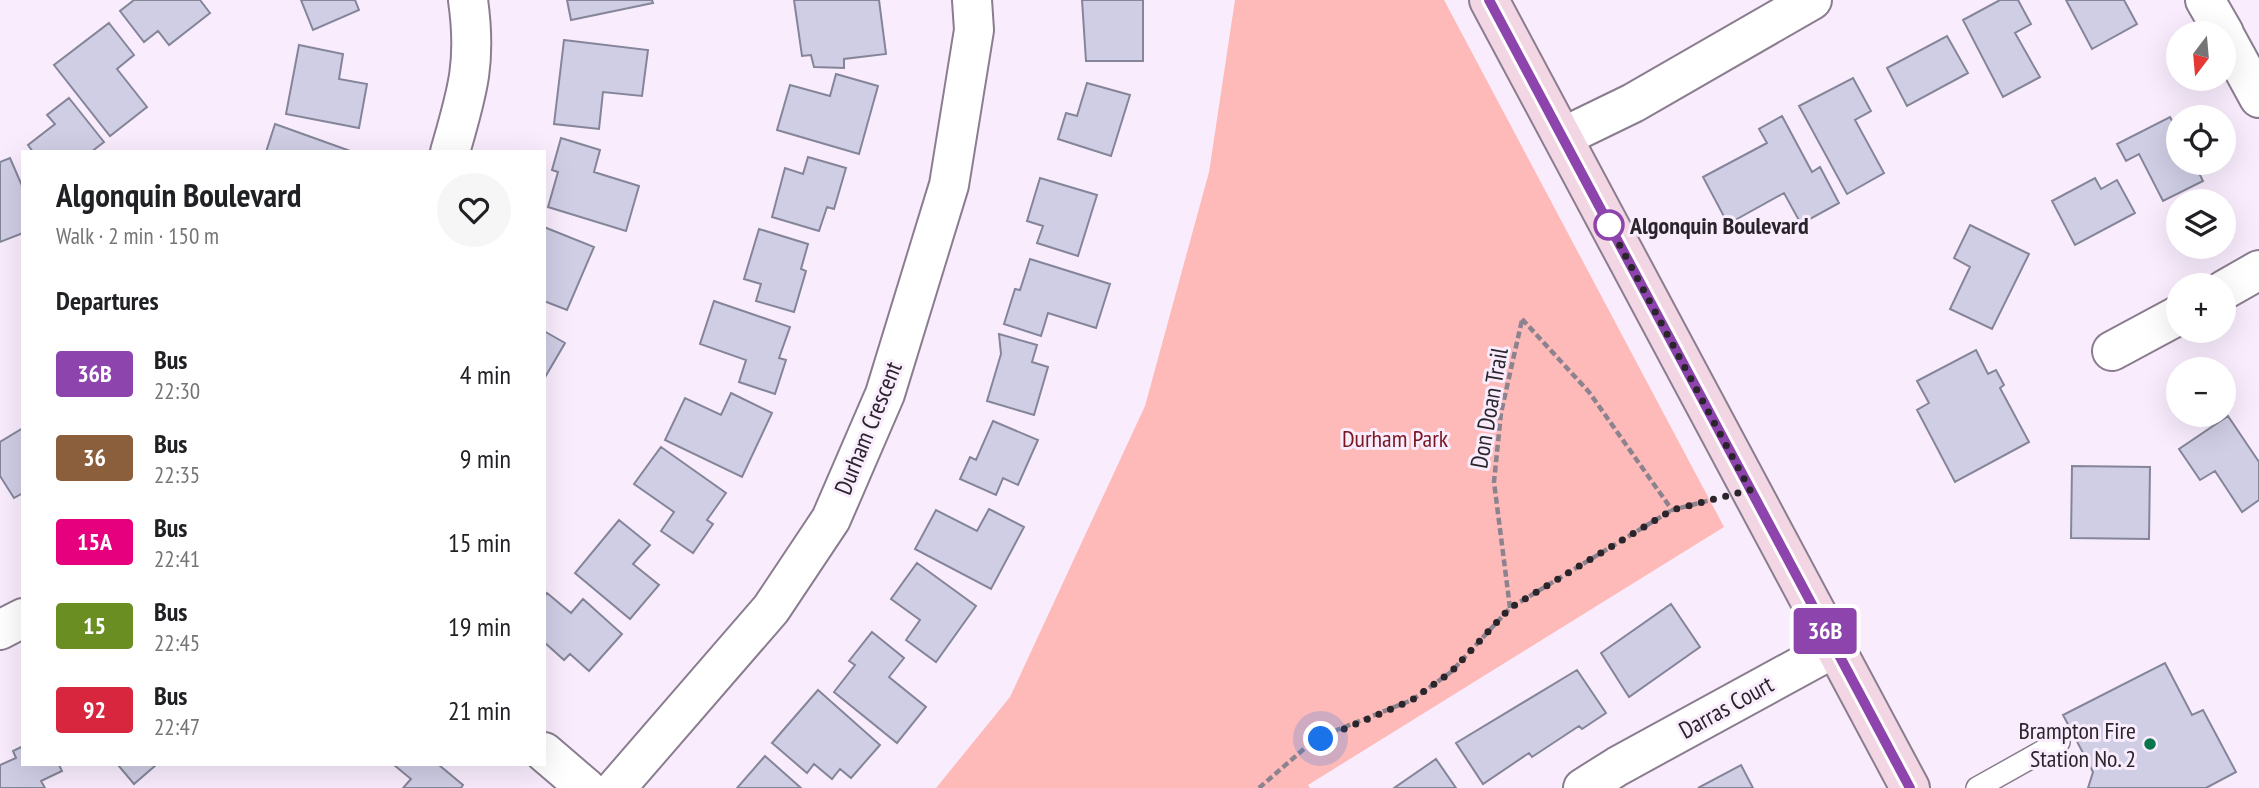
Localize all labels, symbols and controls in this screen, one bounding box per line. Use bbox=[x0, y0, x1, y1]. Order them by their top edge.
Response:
north arrow bbox=[2166, 21, 2236, 91]
map controls bbox=[2166, 21, 2236, 427]
button: locate bbox=[2166, 105, 2236, 175]
text: Algonquin Boulevard bbox=[56, 173, 302, 216]
button: heart bbox=[437, 173, 511, 247]
button: layers bbox=[2166, 189, 2236, 259]
marker: Algonquin Boulevard bbox=[1594, 210, 1624, 240]
place label: Algonquin Boulevard bbox=[1629, 210, 1809, 241]
text: Walk · 2 min · 150 m bbox=[56, 221, 219, 250]
button: + bbox=[2166, 273, 2236, 343]
text: Departures bbox=[56, 284, 159, 317]
text: Bus bbox=[154, 343, 187, 376]
street label: Don Doan Trail bbox=[1463, 345, 1515, 471]
street label: Durham Crescent bbox=[827, 356, 909, 499]
button: − bbox=[2166, 357, 2236, 427]
text: 36B bbox=[77, 358, 112, 389]
text: 4 min bbox=[460, 358, 511, 391]
text: 22:30 bbox=[154, 376, 200, 405]
park label: Durham Park bbox=[1342, 423, 1449, 454]
text: Bus bbox=[154, 427, 187, 460]
text: 36 bbox=[83, 442, 106, 473]
text: 9 min bbox=[460, 442, 511, 475]
text: 22:35 bbox=[154, 460, 200, 489]
text: Bus bbox=[154, 511, 187, 544]
text: 15A bbox=[77, 526, 112, 557]
text: 15 min bbox=[448, 526, 511, 559]
text: 22:41 bbox=[154, 544, 200, 573]
text: Bus bbox=[154, 595, 187, 628]
line badge: 36B bbox=[1785, 608, 1865, 654]
text: 15 bbox=[83, 610, 106, 641]
text: 19 min bbox=[448, 610, 511, 643]
text: 36B bbox=[1808, 615, 1842, 646]
text: 22:45 bbox=[154, 628, 200, 657]
street label: Darras Court bbox=[1673, 668, 1779, 746]
text: Bus bbox=[154, 679, 187, 712]
text: 92 bbox=[83, 694, 106, 725]
text: 21 min bbox=[448, 694, 511, 727]
text: 22:47 bbox=[154, 712, 200, 741]
place label: Brampton Fire Station No. 2 bbox=[2018, 715, 2136, 774]
your location bbox=[1303, 721, 1338, 756]
marker: Brampton Fire Station No. 2 bbox=[2142, 736, 2158, 752]

